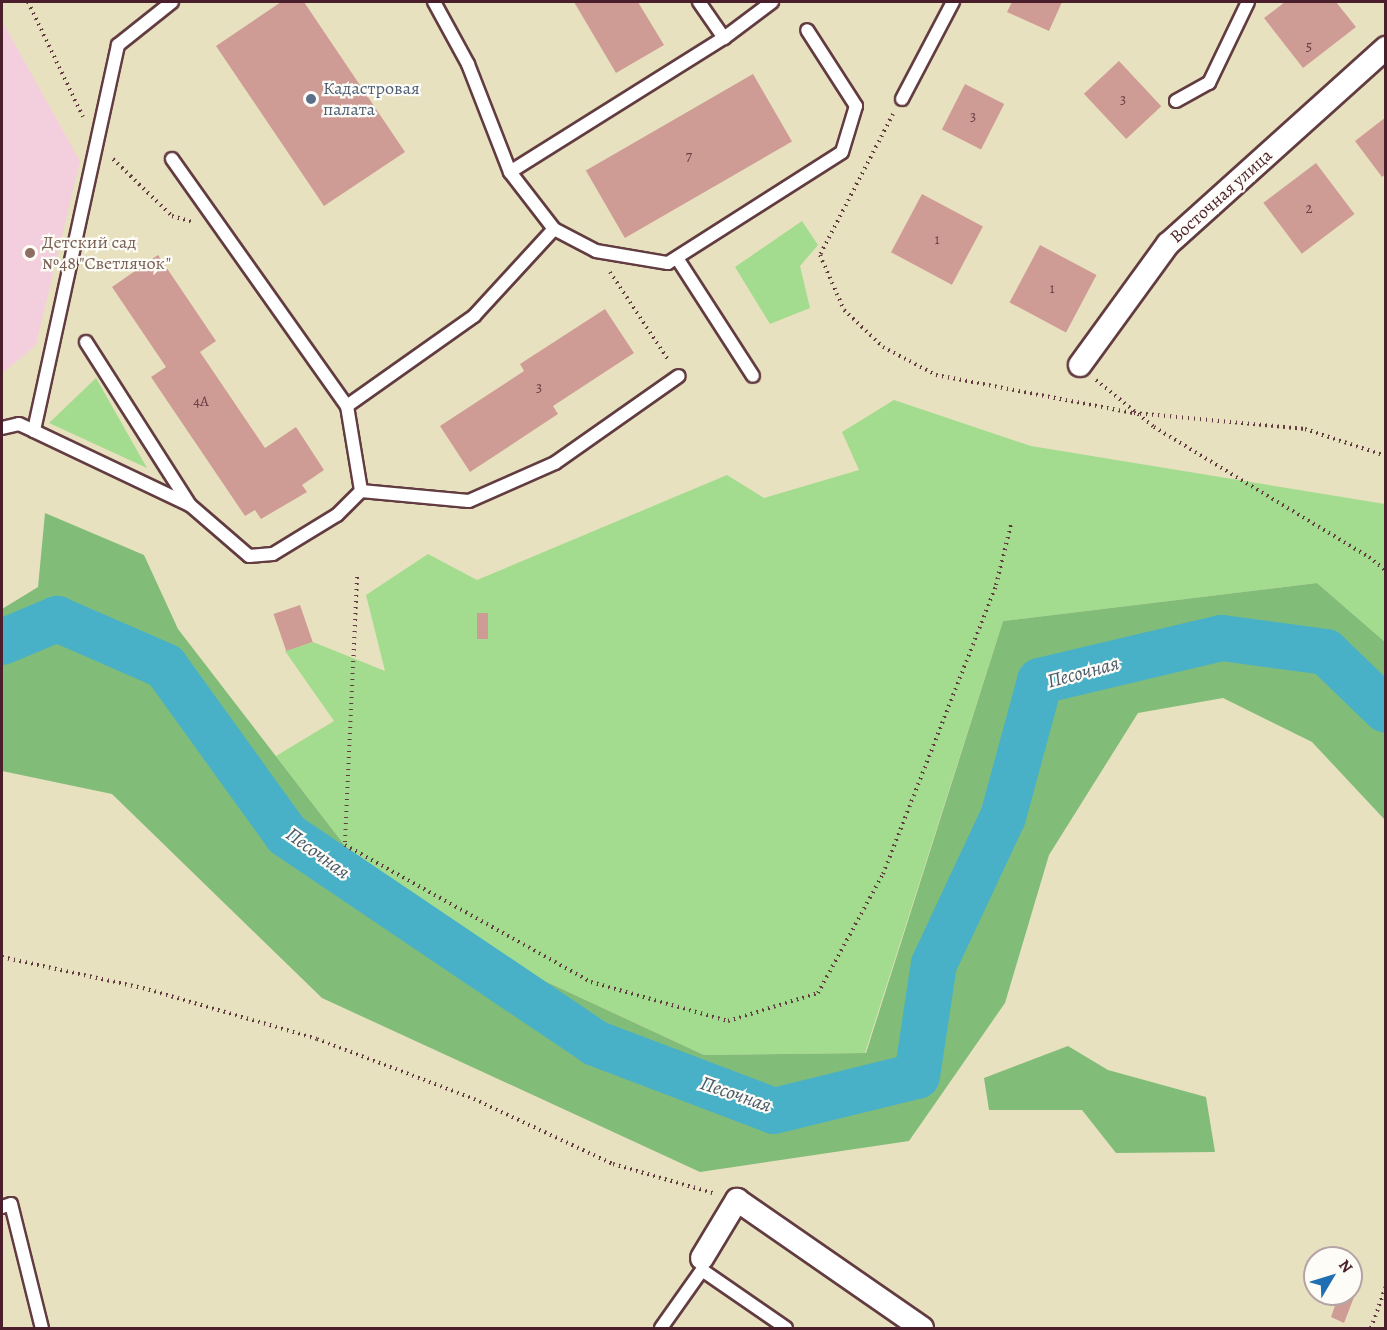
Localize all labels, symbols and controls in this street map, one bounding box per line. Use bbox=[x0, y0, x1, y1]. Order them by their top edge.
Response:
house number: 5 bbox=[1306, 38, 1312, 56]
place label: Кадастровая палата bbox=[323, 78, 420, 121]
house number: 3 bbox=[1120, 91, 1126, 109]
marker: Кадастровая палата bbox=[304, 92, 318, 106]
house number: 3 bbox=[970, 108, 976, 126]
street label: Восточная улица bbox=[1165, 144, 1277, 248]
house number: 7 bbox=[686, 148, 692, 166]
house number: 2 bbox=[1305, 200, 1313, 218]
house number: 1 bbox=[934, 231, 940, 249]
place label: Детский сад №48 "Светлячок" bbox=[42, 232, 171, 274]
marker: Детский сад №48 "Светлячок" bbox=[23, 246, 37, 260]
house number: 1 bbox=[1049, 280, 1055, 298]
house number: 3 bbox=[536, 379, 542, 397]
house number: 4А bbox=[193, 393, 209, 411]
water label: Песочная bbox=[1044, 651, 1122, 693]
water label: Песочная bbox=[281, 822, 355, 884]
water label: Песочная bbox=[697, 1071, 775, 1117]
north arrow bbox=[1303, 1246, 1363, 1306]
text: N bbox=[1333, 1255, 1358, 1278]

